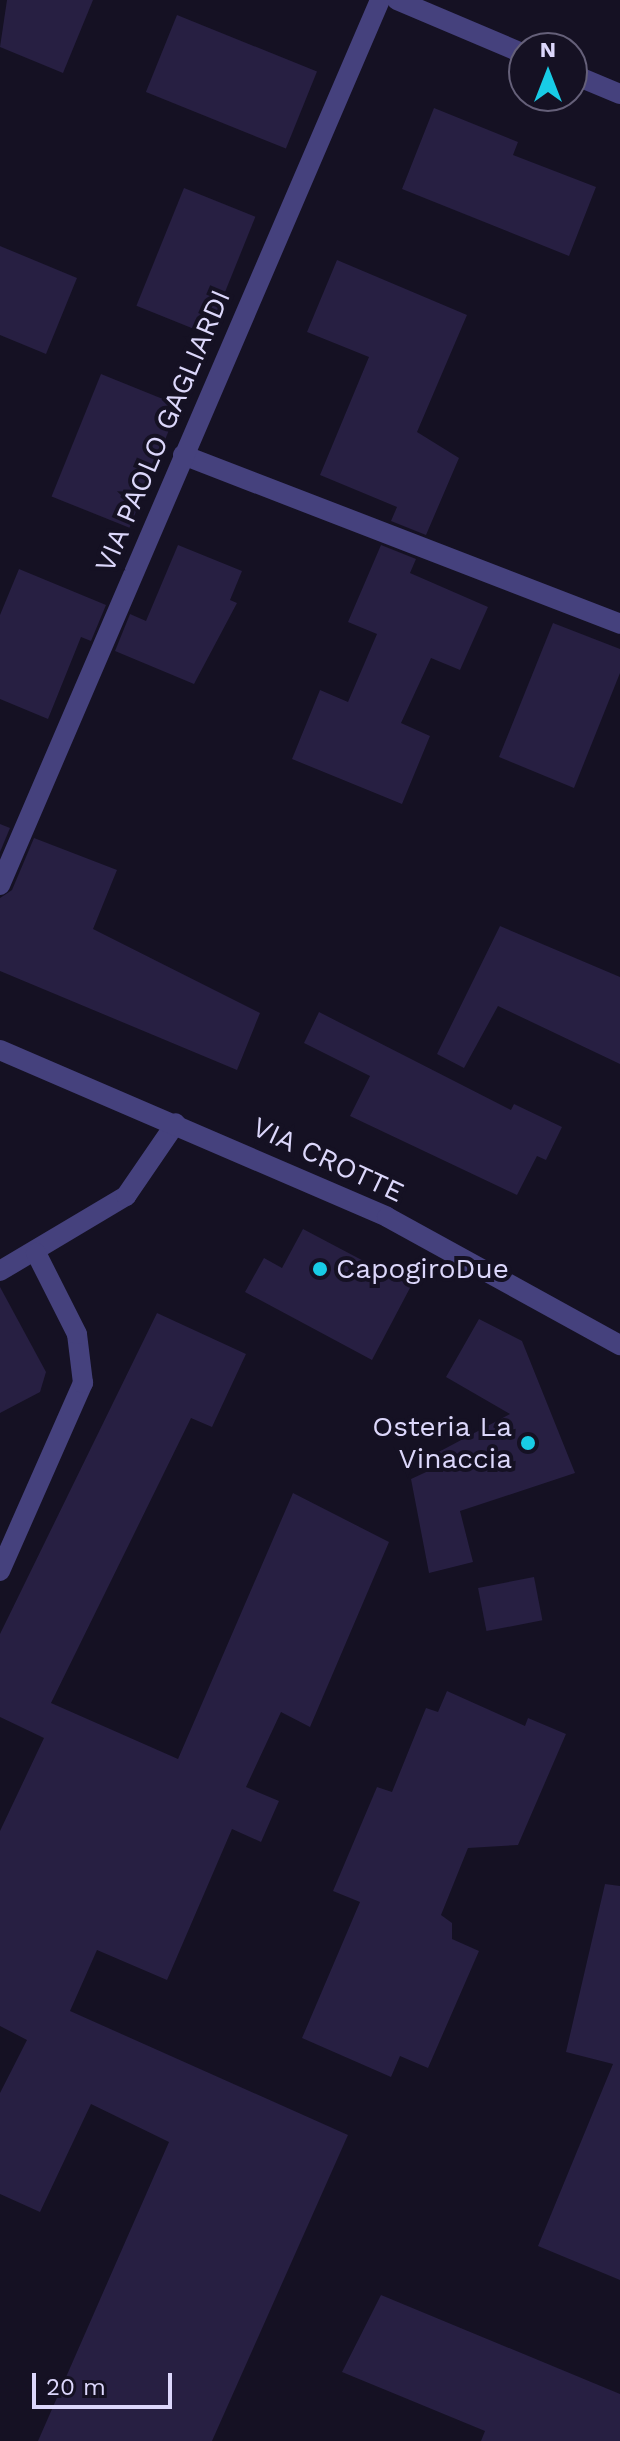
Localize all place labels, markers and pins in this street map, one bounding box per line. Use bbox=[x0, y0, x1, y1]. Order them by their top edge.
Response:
place label: CapogiroDue bbox=[336, 1252, 509, 1286]
marker: CapogiroDue bbox=[311, 1260, 329, 1278]
place label: Osteria La Vinaccia bbox=[372, 1410, 512, 1476]
marker: Osteria La Vinaccia bbox=[519, 1434, 537, 1452]

